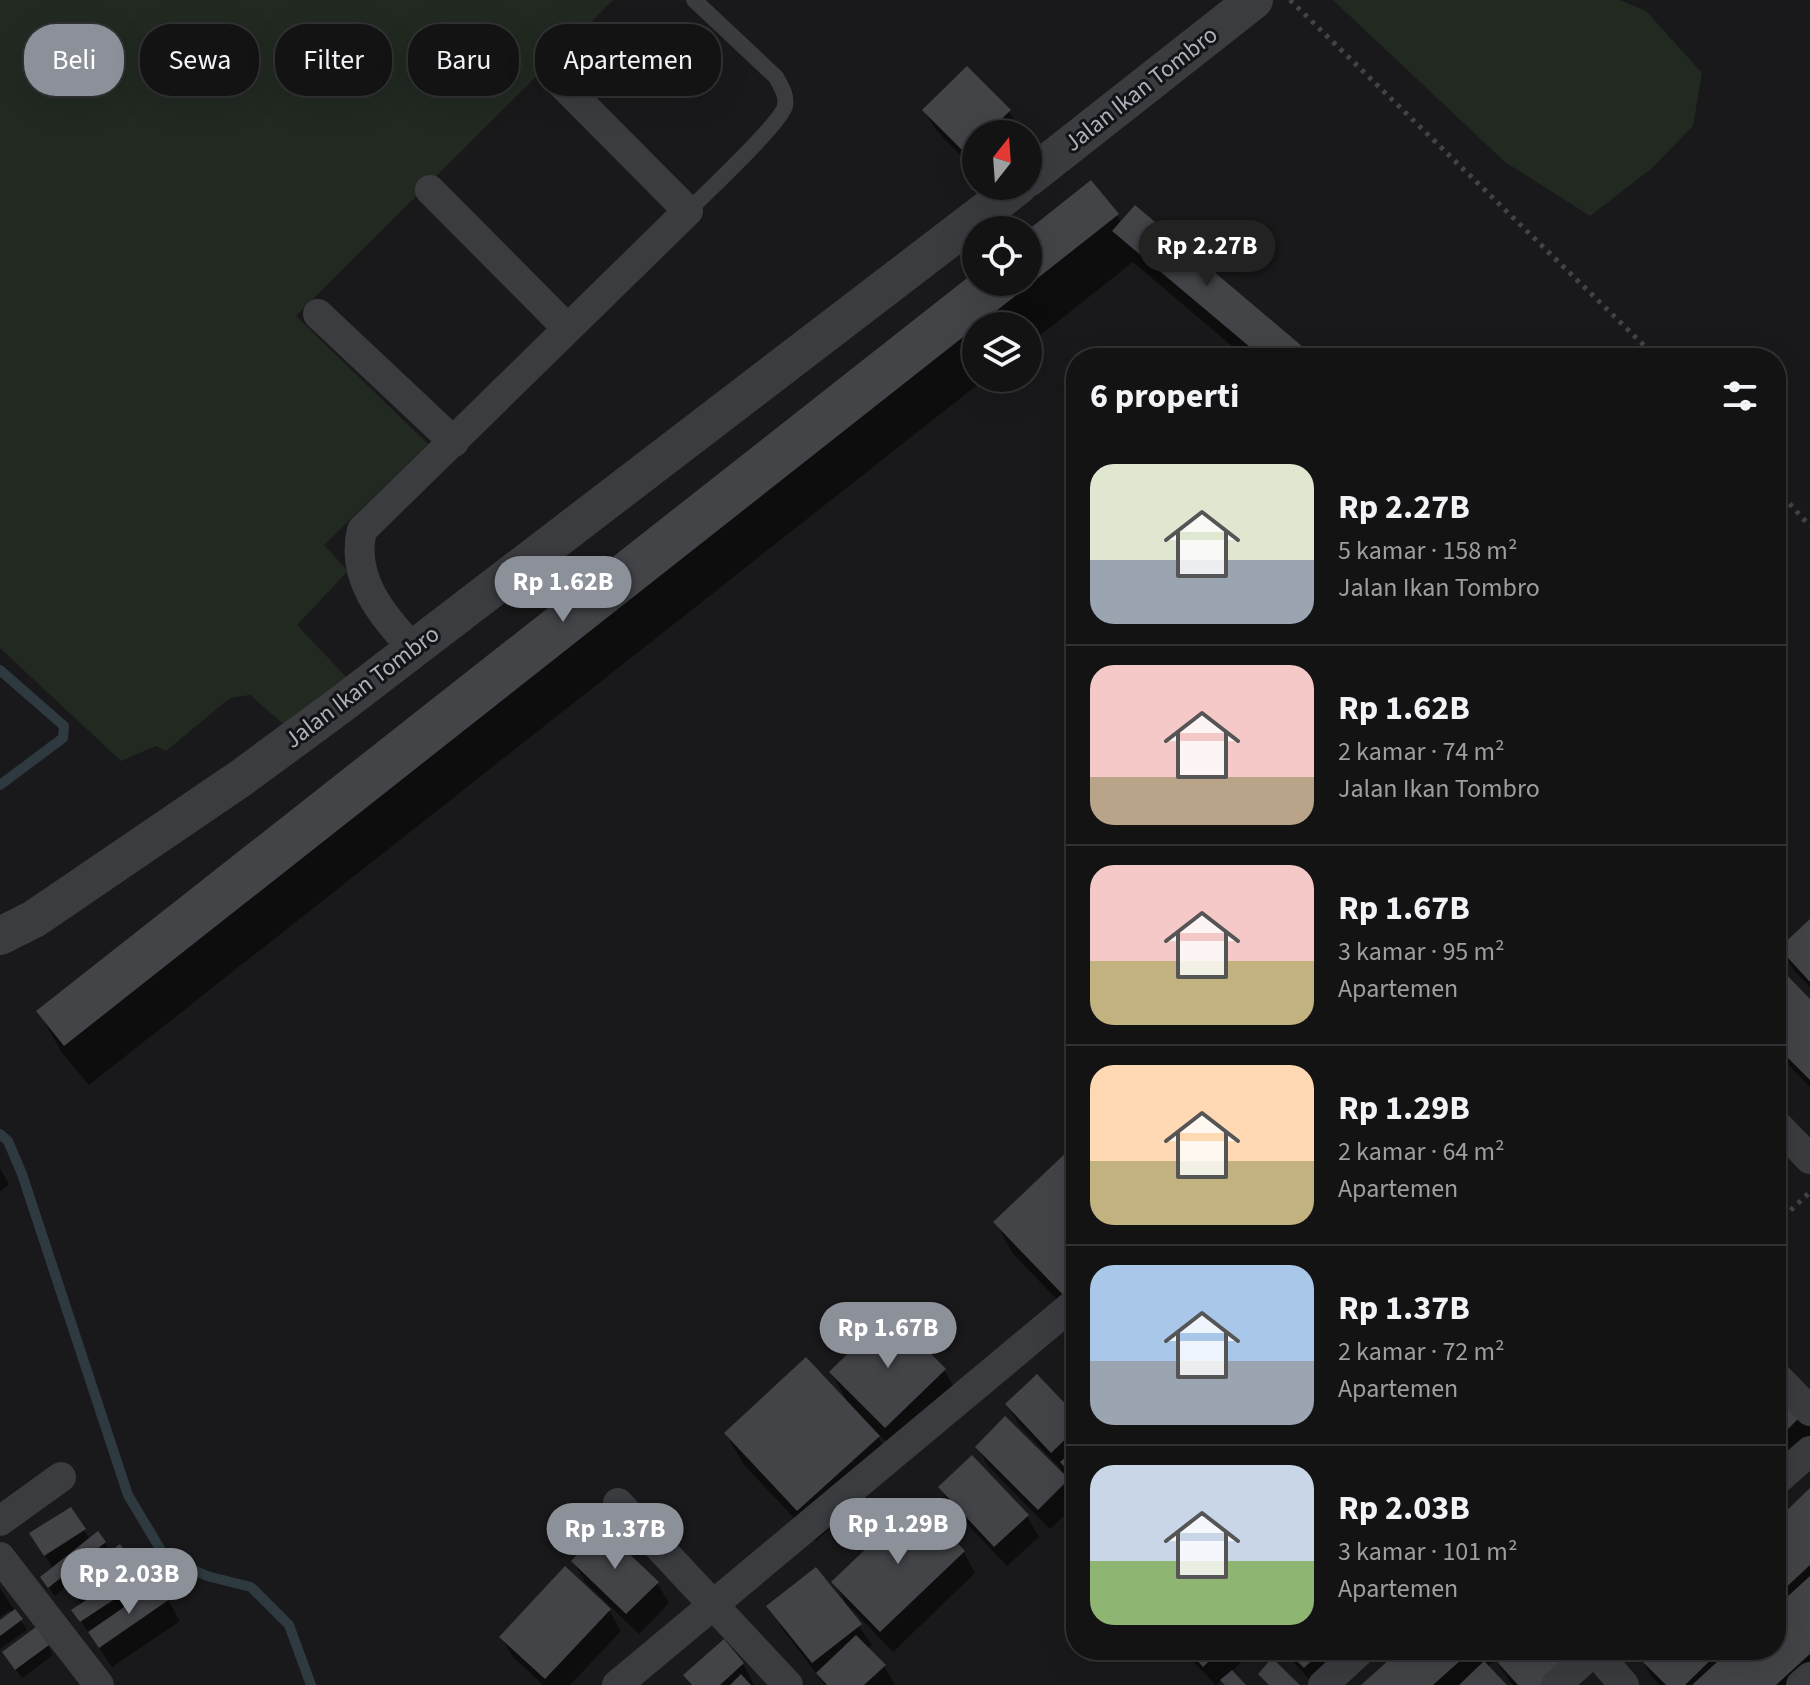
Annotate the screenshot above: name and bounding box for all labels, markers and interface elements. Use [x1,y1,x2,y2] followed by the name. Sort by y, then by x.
[1057,18,1225,160] street label: Jalan Ikan Tombro
[24,24,124,96] chip: Beli
[140,24,259,96] chip: Sewa
[275,24,392,96] chip: Filter
[408,24,519,96] chip: Baru
[535,24,721,96] chip: Apartemen
[962,120,1042,200] north arrow
[962,120,1042,392] map controls
[962,216,1042,296] button: locate
[1124,220,1290,288] pin: Rp 2.27B
[1157,227,1257,264] text: Rp 2.27B
[962,312,1042,392] button: layers
[1090,372,1239,421] text: 6 properti
[1718,374,1762,418] icon: filters
[1338,483,1470,532] text: Rp 2.27B
[1154,496,1250,592] icon: home
[1338,532,1517,569] text: 5 kamar · 158 m²
[480,556,646,624] pin: Rp 1.62B
[513,563,613,600] text: Rp 1.62B
[1338,569,1540,606] text: Jalan Ikan Tombro
[277,617,447,757] street label: Jalan Ikan Tombro
[1338,684,1470,733] text: Rp 1.62B
[1154,697,1250,793] icon: home
[1338,733,1505,770] text: 2 kamar · 74 m²
[1338,770,1540,807] text: Jalan Ikan Tombro
[1338,884,1470,933] text: Rp 1.67B
[1154,897,1250,993] icon: home
[1338,933,1505,970] text: 3 kamar · 95 m²
[1338,970,1458,1007] text: Apartemen
[1338,1084,1470,1133] text: Rp 1.29B
[1154,1097,1250,1193] icon: home
[1338,1133,1505,1170] text: 2 kamar · 64 m²
[1338,1170,1458,1207] text: Apartemen
[1338,1284,1470,1333] text: Rp 1.37B
[1154,1297,1250,1393] icon: home
[805,1302,971,1370] pin: Rp 1.67B
[838,1309,938,1346] text: Rp 1.67B
[1338,1333,1505,1370] text: 2 kamar · 72 m²
[1338,1370,1458,1407] text: Apartemen
[1338,1484,1470,1533] text: Rp 2.03B
[1154,1497,1250,1593] icon: home
[815,1498,981,1566] pin: Rp 1.29B
[532,1503,698,1571] pin: Rp 1.37B
[848,1505,948,1542] text: Rp 1.29B
[565,1510,665,1547] text: Rp 1.37B
[1338,1533,1517,1570] text: 3 kamar · 101 m²
[46,1548,212,1616] pin: Rp 2.03B
[79,1555,179,1592] text: Rp 2.03B
[1338,1570,1458,1607] text: Apartemen

